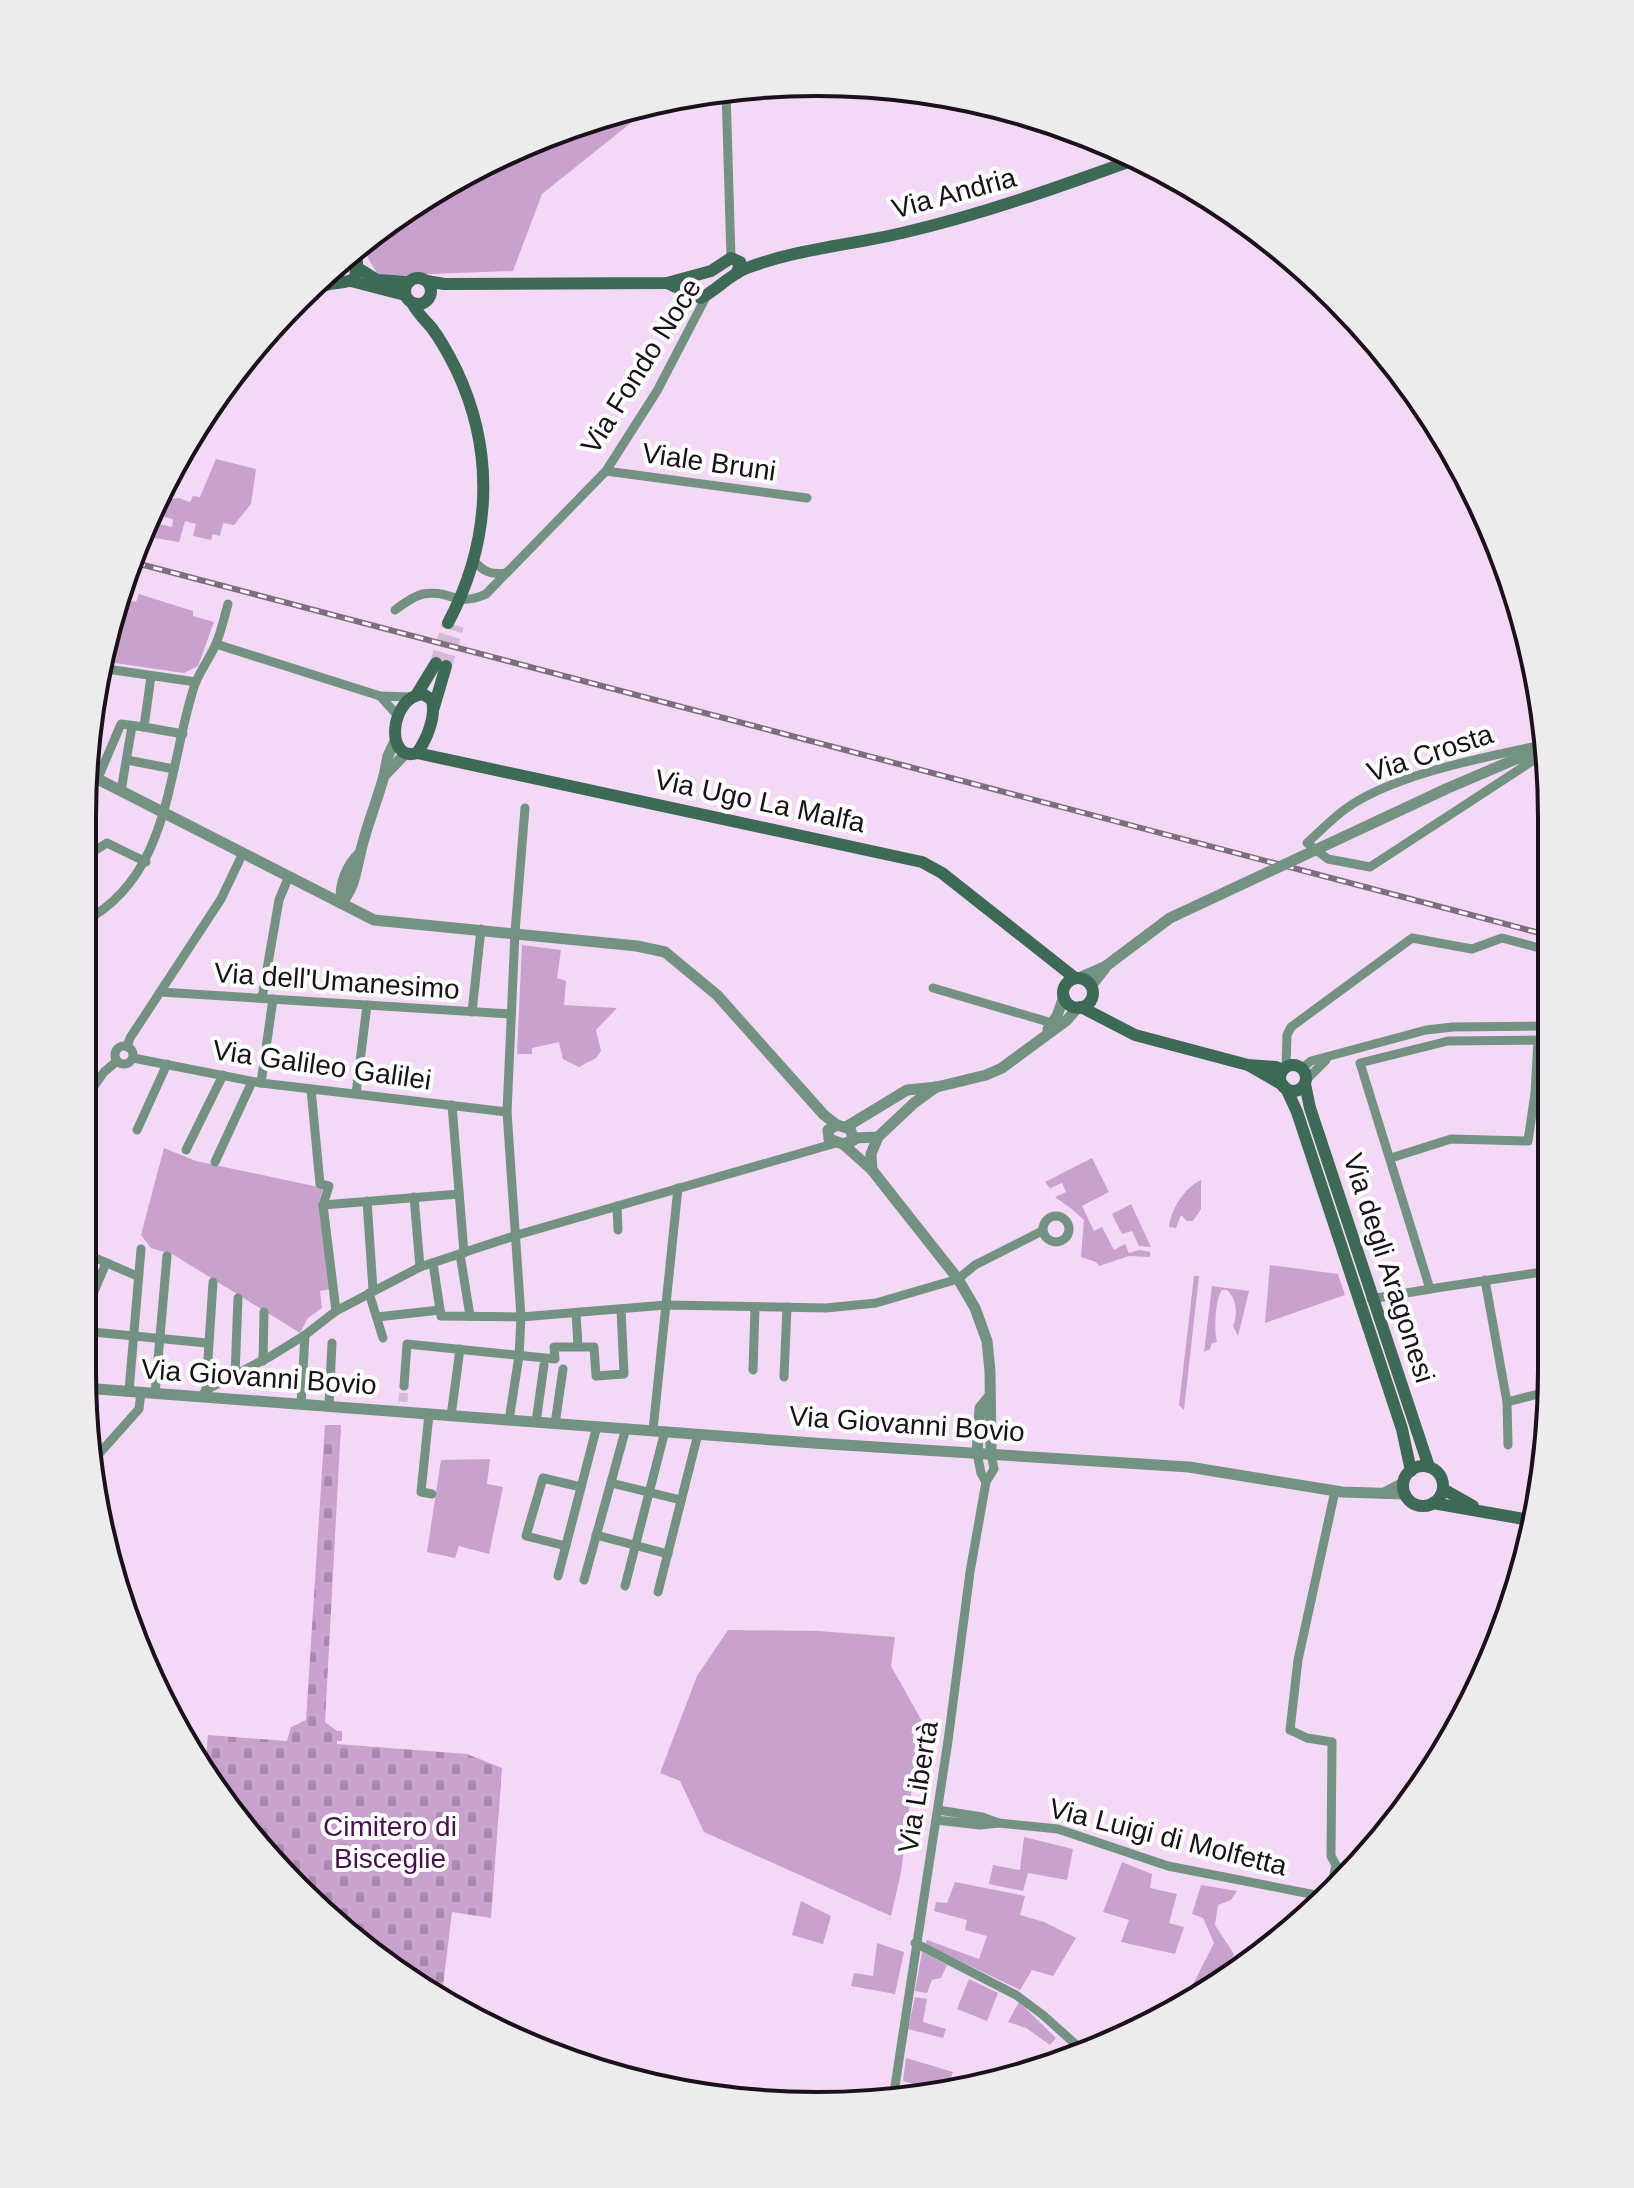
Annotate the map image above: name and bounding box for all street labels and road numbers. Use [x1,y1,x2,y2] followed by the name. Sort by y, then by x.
[889,161,1020,224] street label: Via Andria
[575,273,707,459] street label: Via Fondo Noce
[640,437,778,487] street label: Viale Bruni
[1363,718,1497,788] street label: Via Crosta
[652,764,868,839] street label: Via Ugo La Malfa
[213,957,461,1005] street label: Via dell'Umanesimo
[211,1034,433,1096] street label: Via Galileo Galilei
[1337,1149,1441,1387] street label: Via degli Aragonesi
[140,1353,378,1401] street label: Via Giovanni Bovio
[788,1400,1026,1448] street label: Via Giovanni Bovio
[892,1718,944,1855] street label: Via Libertà
[1046,1792,1290,1882] street label: Via Luigi di Molfetta

